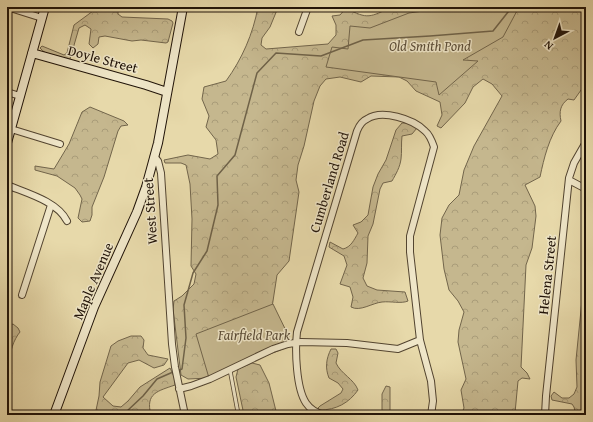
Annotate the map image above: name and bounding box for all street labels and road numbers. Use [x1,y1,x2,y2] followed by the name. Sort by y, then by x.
[66,40,140,78] street label: Doyle Street
[304,129,354,235] street label: Cumberland Road
[138,177,162,245] street label: West Street
[533,234,561,315] street label: Helena Street
[68,239,118,323] street label: Maple Avenue

